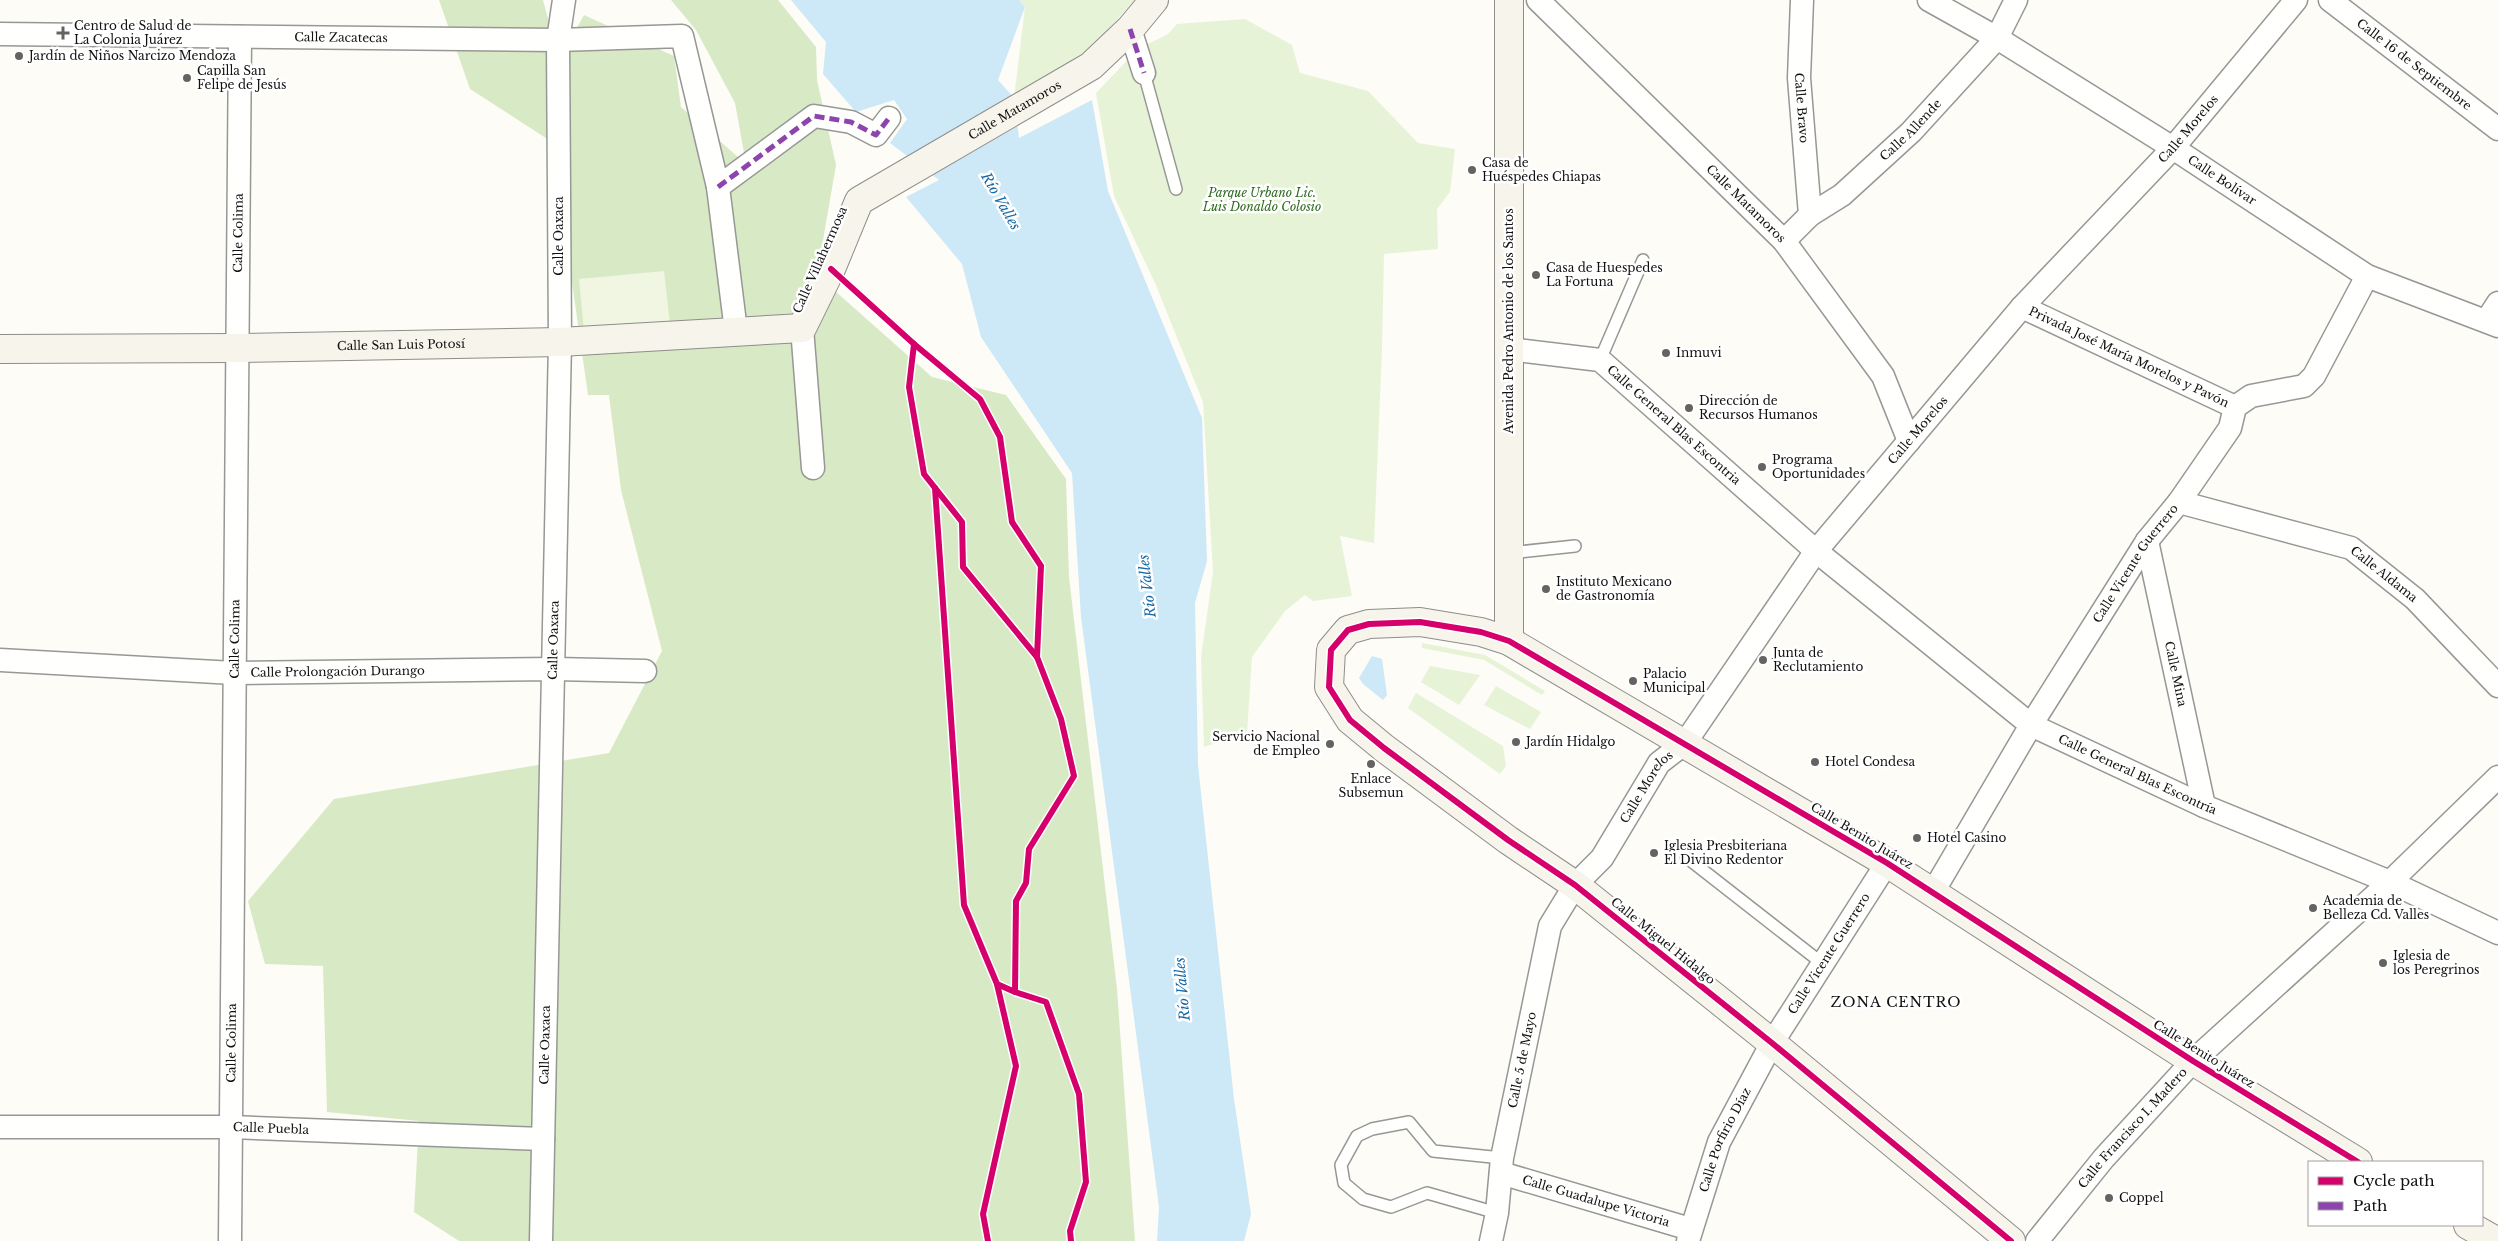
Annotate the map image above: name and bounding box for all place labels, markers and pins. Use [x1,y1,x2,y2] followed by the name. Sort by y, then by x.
[74,18,192,47] place label: Centro de Salud de La Colonia Juárez
[56,26,70,40] marker: Centro de Salud de La Colonia Juárez
[27,48,236,63] place label: Jardín de Niños Narcizo Mendoza
[13,50,25,62] marker: Jardín de Niños Narcizo Mendoza
[197,63,287,92] place label: Capilla San Felipe de Jesús
[181,72,193,84] marker: Capilla San Felipe de Jesús
[1482,155,1601,184] place label: Casa de Huéspedes Chiapas
[1466,164,1478,176] marker: Casa de Huéspedes Chiapas
[1546,260,1663,289] place label: Casa de Huespedes La Fortuna
[1530,269,1542,281] marker: Casa de Huespedes La Fortuna
[1676,345,1722,360] place label: Inmuvi
[1660,347,1672,359] marker: Inmuvi
[1699,393,1818,422] place label: Dirección de Recursos Humanos
[1683,402,1695,414] marker: Dirección de Recursos Humanos
[1772,452,1865,481] place label: Programa Oportunidades
[1756,461,1768,473] marker: Programa Oportunidades
[1556,574,1672,603] place label: Instituto Mexicano de Gastronomía
[1540,583,1552,595] marker: Instituto Mexicano de Gastronomía
[1771,645,1863,674] place label: Junta de Reclutamiento
[1757,654,1769,666] marker: Junta de Reclutamiento
[1643,666,1706,695] place label: Palacio Municipal
[1627,675,1639,687] marker: Palacio Municipal
[1212,729,1320,758] place label: Servicio Nacional de Empleo
[1524,734,1615,749] place label: Jardín Hidalgo
[1510,736,1522,748] marker: Jardín Hidalgo
[1324,738,1336,750] marker: Servicio Nacional de Empleo
[1825,754,1916,769] place label: Hotel Condesa
[1809,756,1821,768] marker: Hotel Condesa
[1365,758,1377,770] marker: Enlace Subsemun
[1338,771,1404,800] place label: Enlace Subsemun
[1927,830,2006,845] place label: Hotel Casino
[1911,832,1923,844] marker: Hotel Casino
[1664,838,1787,867] place label: Iglesia Presbiteriana El Divino Redentor
[1648,847,1660,859] marker: Iglesia Presbiteriana El Divino Redentor
[2322,893,2429,922] place label: Academia de Belleza Cd. Valles
[2307,902,2319,914] marker: Academia de Belleza Cd. Valles
[2393,948,2479,977] place label: Iglesia de los Peregrinos
[2377,957,2389,969] marker: Iglesia de los Peregrinos
[2119,1190,2164,1205] place label: Coppel
[2103,1192,2115,1204] marker: Coppel

